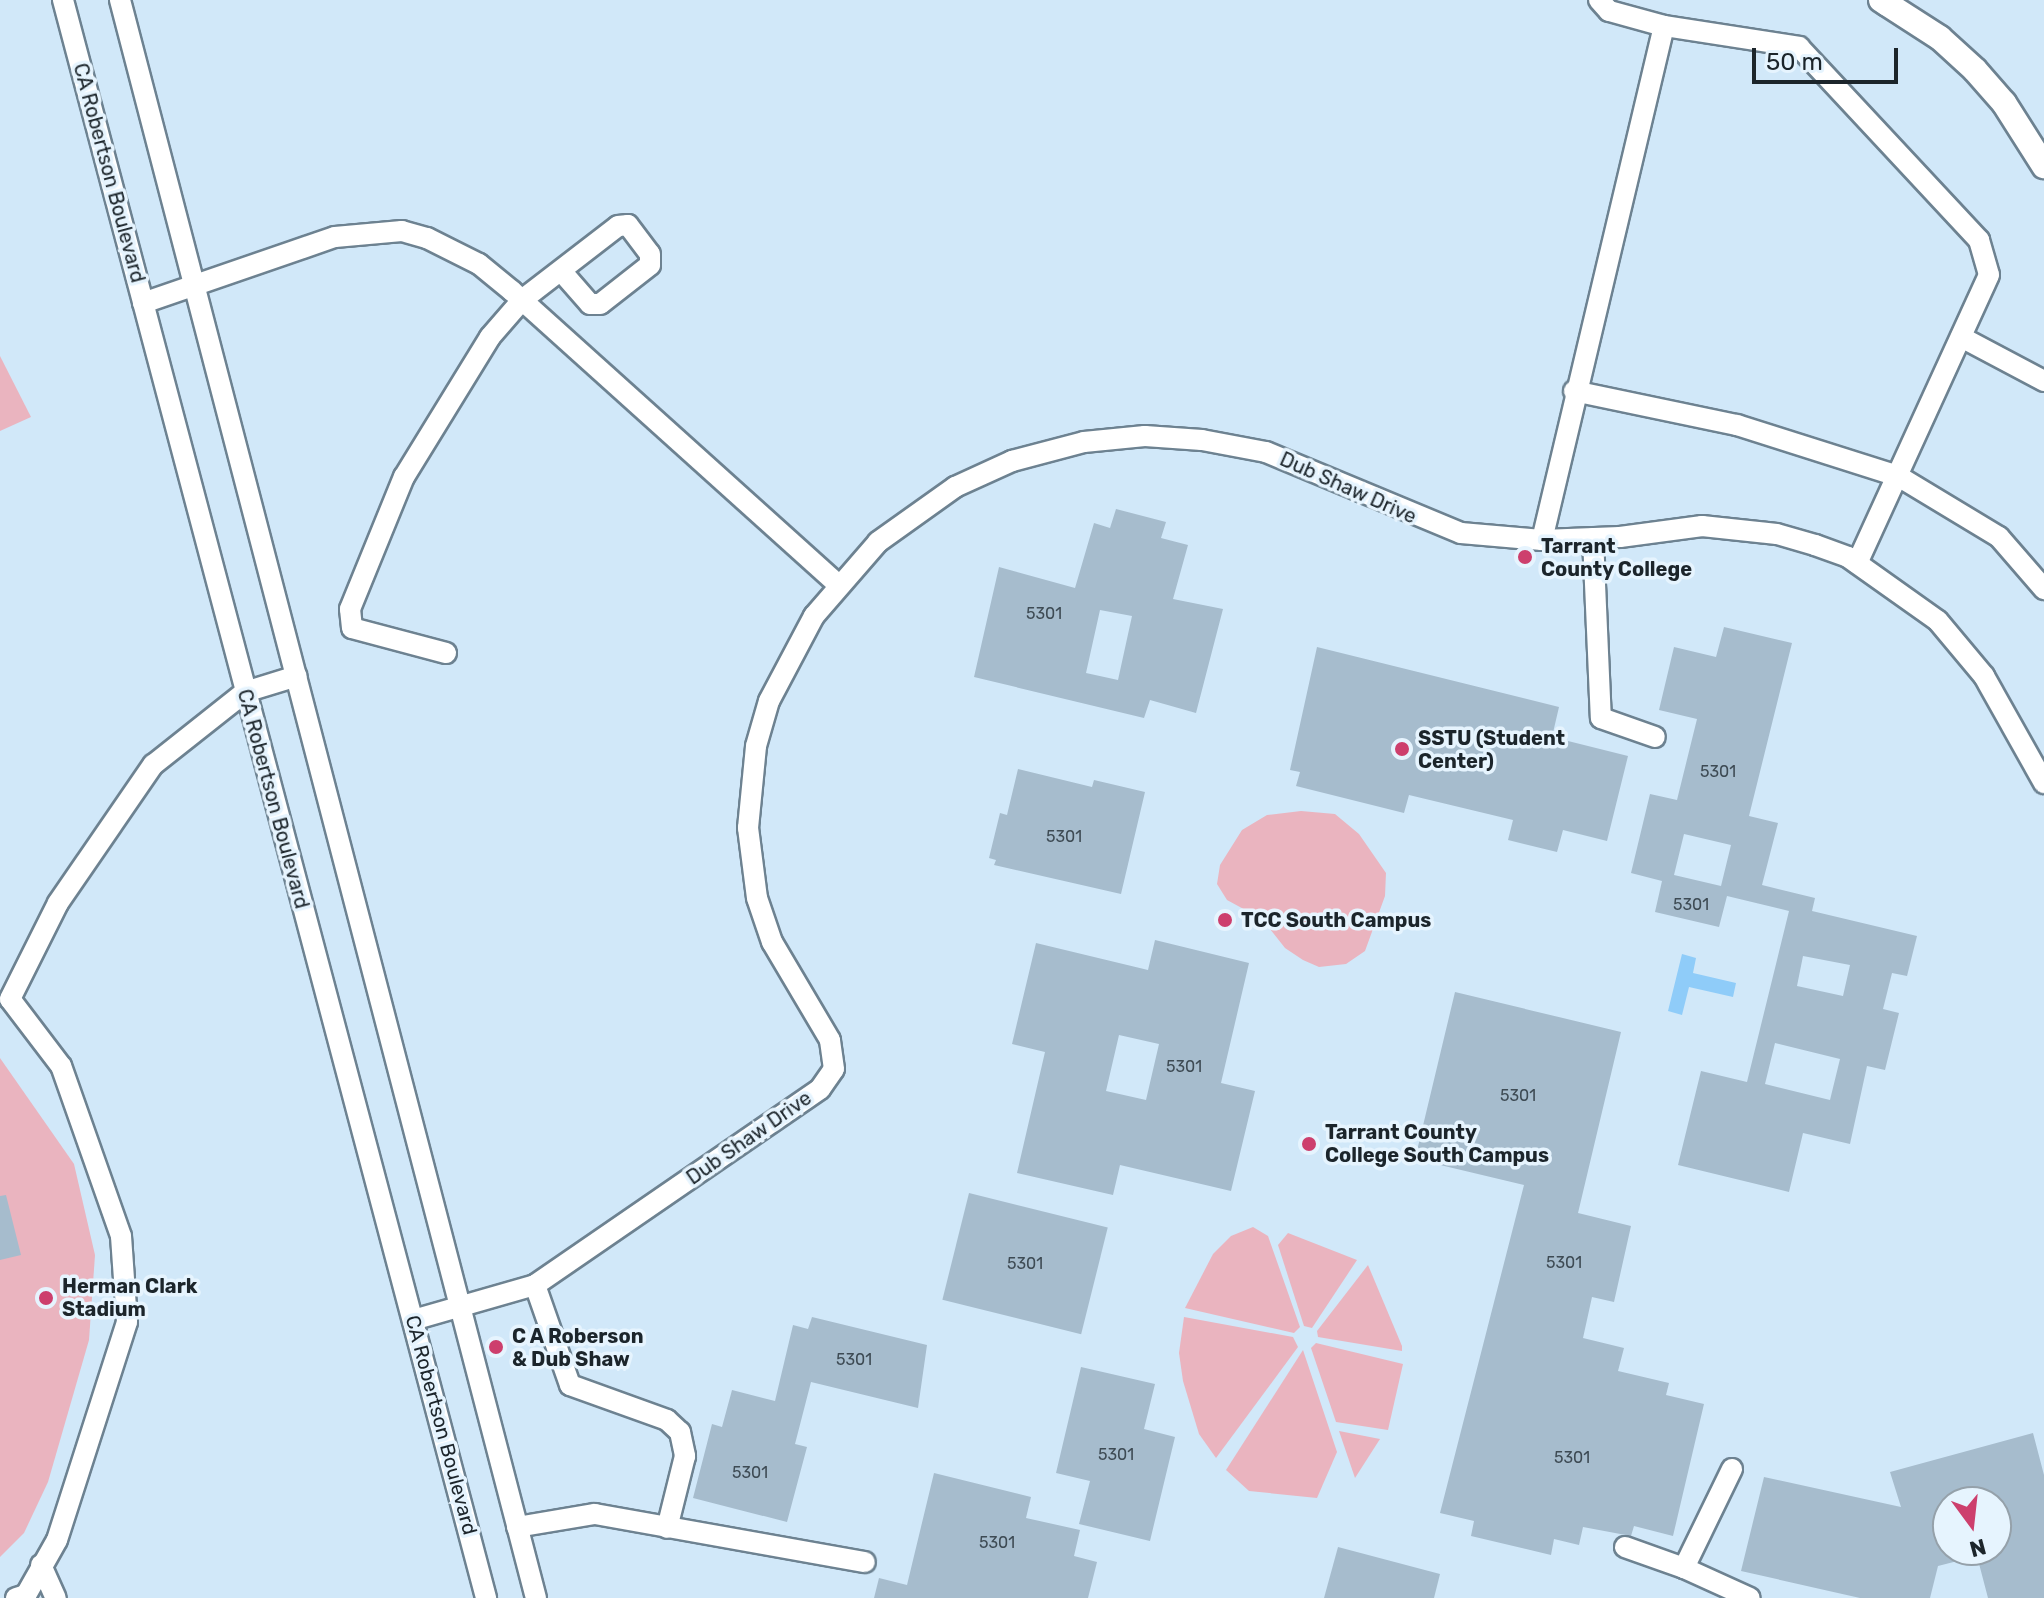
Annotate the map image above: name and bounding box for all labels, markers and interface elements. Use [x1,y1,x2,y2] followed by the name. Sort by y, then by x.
[1756,32,1902,82] scale bar
[1766,48,1823,76] text: 50 m
[68,60,150,286] street label: CA Robertson Boulevard
[1276,447,1420,529] street label: Dub Shaw Drive
[1541,534,1693,581] place label: Tarrant County College
[1516,548,1534,566] marker: Tarrant County College
[1026,604,1062,624] house number: 5301
[232,686,314,912] street label: CA Robertson Boulevard
[1418,726,1565,773] place label: SSTU (Student Center)
[1393,740,1411,758] marker: SSTU (Student Center)
[1700,762,1736,782] house number: 5301
[1046,827,1082,847] house number: 5301
[1673,895,1709,915] house number: 5301
[1241,908,1431,932] place label: TCC South Campus
[1216,911,1234,929] marker: TCC South Campus
[1166,1057,1202,1077] house number: 5301
[682,1086,816,1190] street label: Dub Shaw Drive
[1500,1086,1536,1106] house number: 5301
[1325,1120,1549,1167] place label: Tarrant County College South Campus
[1300,1135,1318,1153] marker: Tarrant County College South Campus
[1546,1253,1582,1273] house number: 5301
[1007,1254,1043,1274] house number: 5301
[62,1274,197,1321] place label: Herman Clark Stadium
[37,1289,55,1307] marker: Herman Clark Stadium
[400,1312,482,1538] street label: CA Robertson Boulevard
[512,1324,645,1371] place label: C A Roberson & Dub Shaw
[487,1338,505,1356] marker: C A Roberson & Dub Shaw
[836,1350,872,1370] house number: 5301
[1098,1445,1134,1465] house number: 5301
[1554,1448,1590,1468] house number: 5301
[732,1463,768,1483] house number: 5301
[1932,1486,2012,1566] north arrow
[979,1533,1015,1553] house number: 5301
[1967,1533,1989,1563] text: N

